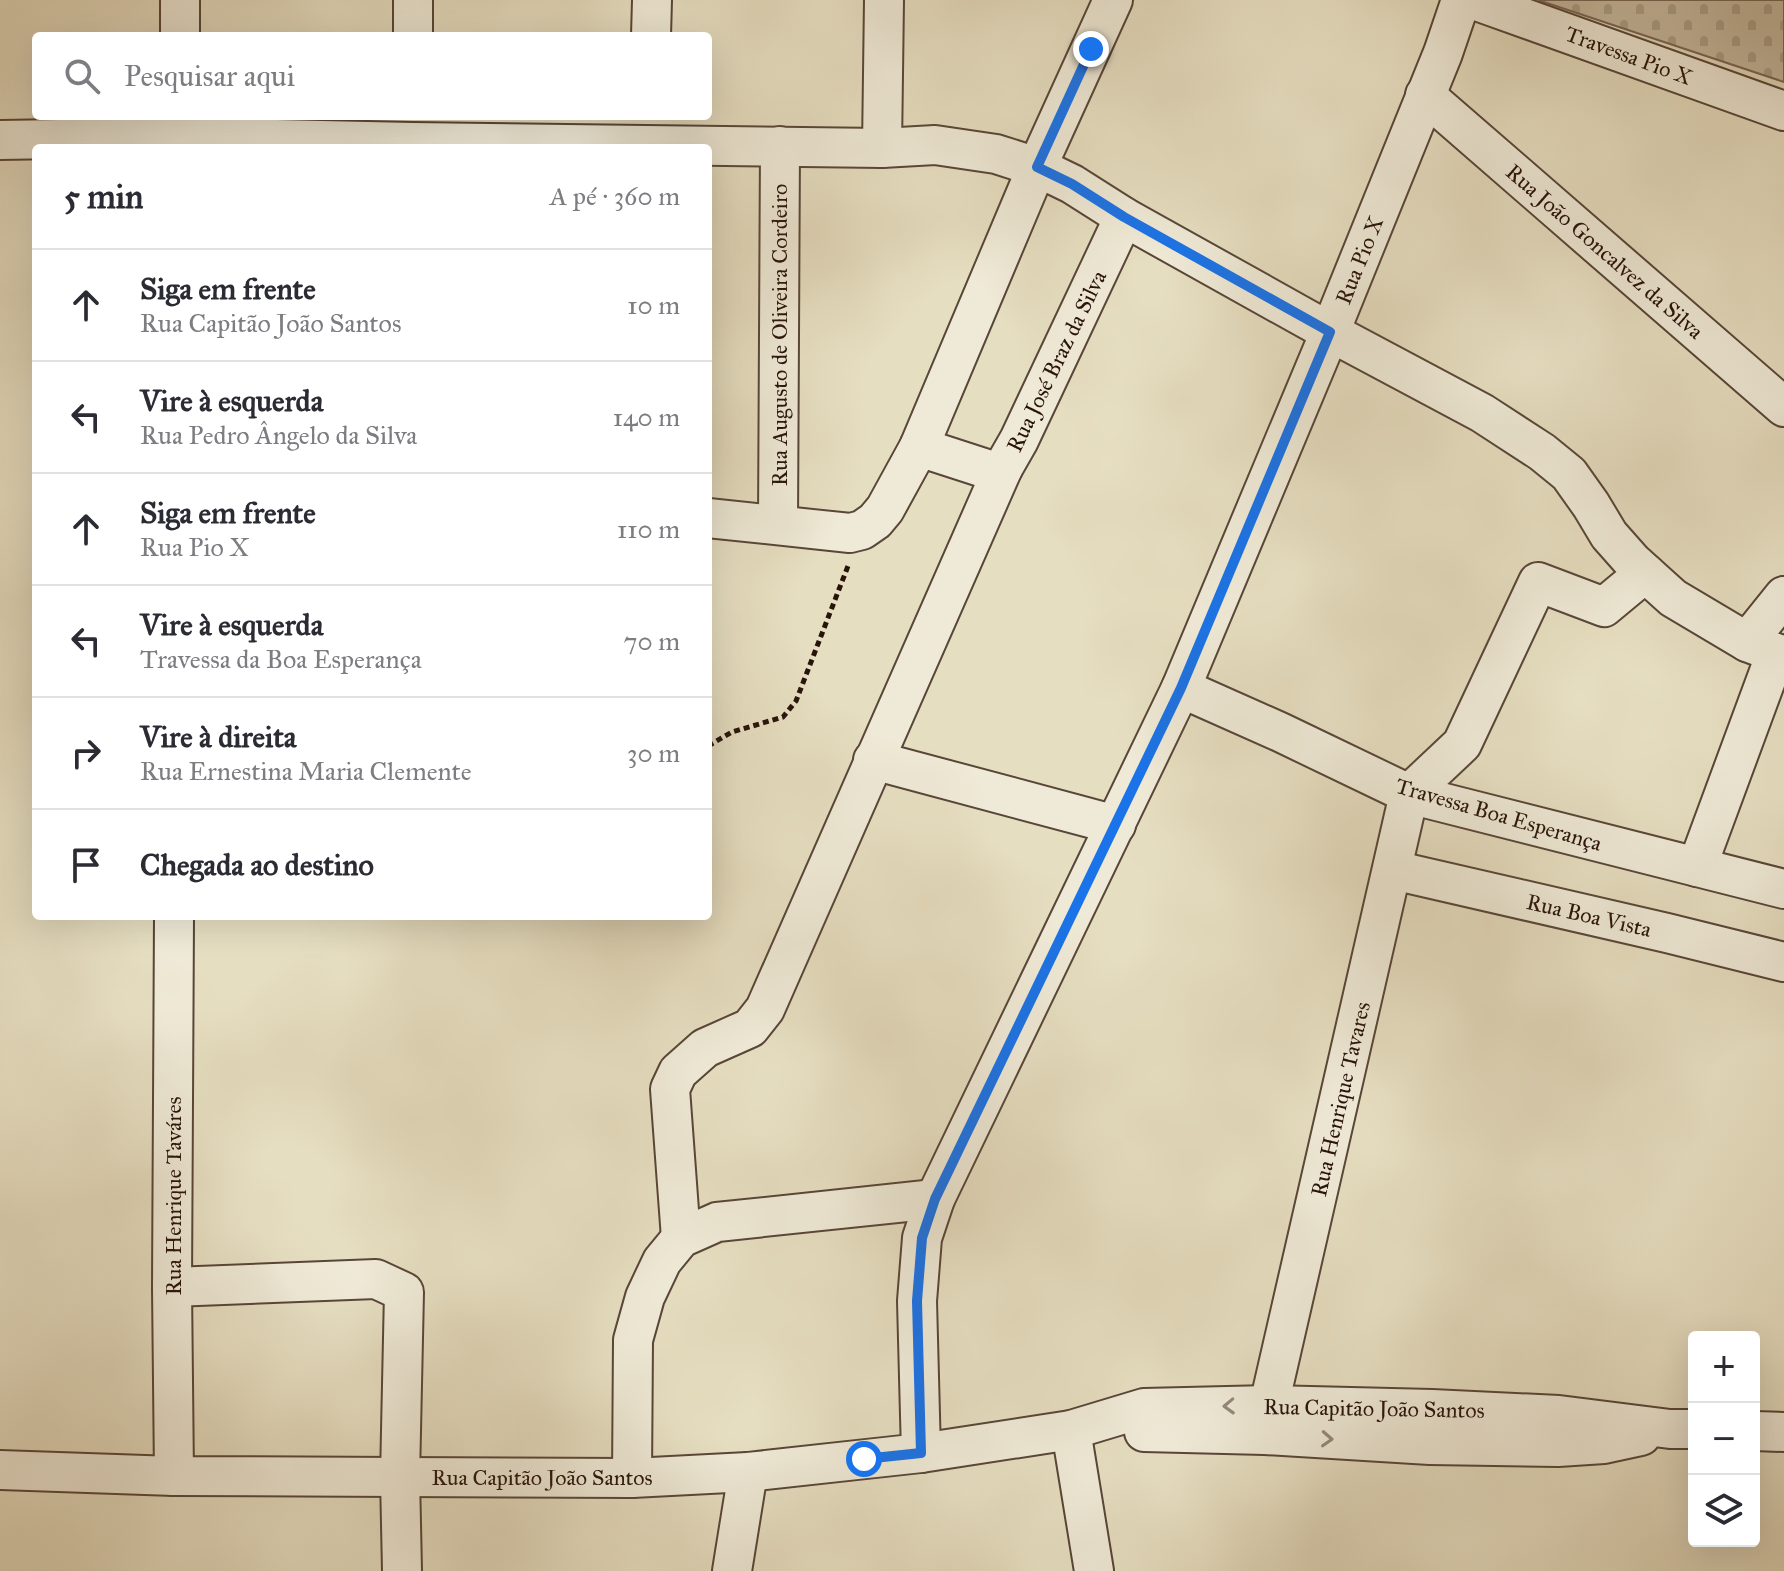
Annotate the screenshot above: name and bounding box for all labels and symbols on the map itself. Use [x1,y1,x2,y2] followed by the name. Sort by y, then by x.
[1562,20,1696,91] street label: Travessa Pio X
[1073,31,1109,67] route end
[1500,158,1710,345] street label: Rua João Goncalvez da Silva
[766,184,793,486] street label: Rua Augusto de Oliveira Cordeiro
[1330,212,1389,308] street label: Rua Pio X
[1001,265,1112,456] street label: Rua José Braz da Silva
[1393,772,1606,857] street label: Travessa Boa Esperança
[1524,888,1655,943] street label: Rua Boa Vista
[1305,999,1376,1199] street label: Rua Henrique Tavares
[160,1096,187,1296] street label: Rua Henrique Taváres
[1263,1393,1485,1424] street label: Rua Capitão João Santos
[1222,1397,1235,1415] one-way arrow
[1321,1430,1334,1447] one-way arrow
[846,1441,882,1477] route start
[431,1464,653,1491] street label: Rua Capitão João Santos

